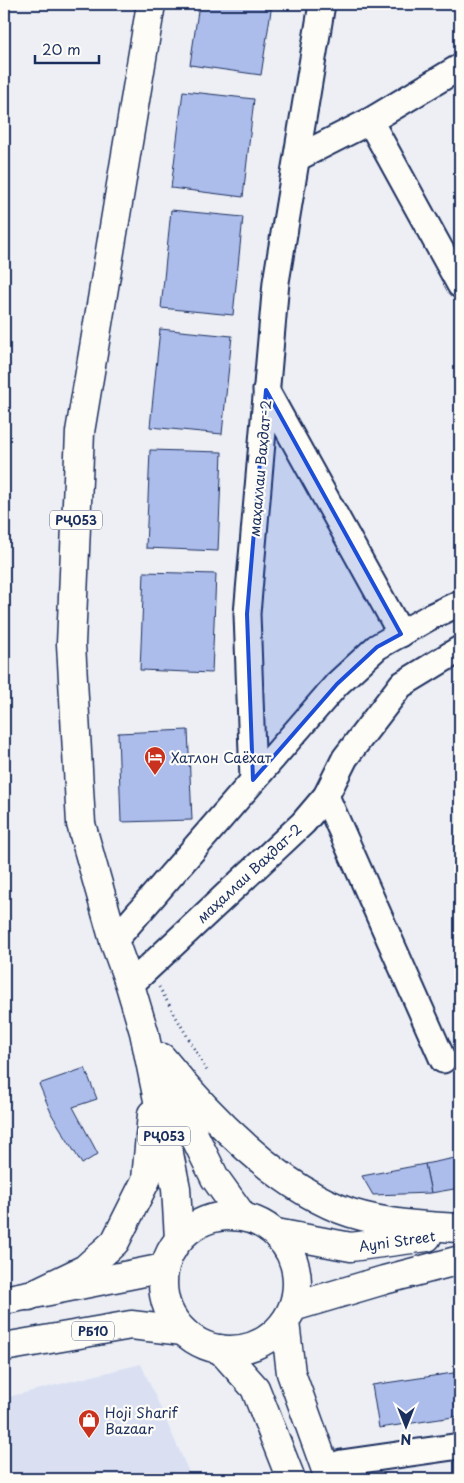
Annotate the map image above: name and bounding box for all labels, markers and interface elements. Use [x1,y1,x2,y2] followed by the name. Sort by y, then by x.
[35,32,99,64] scale bar
[42,37,81,60] text: 20 m
[244,399,276,537] street label: маҳаллаи Ваҳдат-2
[50,510,102,530] road number: РҶ053
[143,745,167,776] hotel icon: Хатлон Саёхат
[171,747,272,768] place label: Хатлон Саёхат
[192,819,306,927] street label: маҳаллаи Ваҳдат-2
[138,1126,190,1146] road number: РҶ053
[357,1225,437,1257] street label: Ayni Street
[72,1322,114,1340] road number: РБ10
[382,1400,432,1450] north arrow
[105,1402,179,1439] place label: Hoji Sharif Bazaar
[77,1408,101,1439] shop icon: Hoji Sharif Bazaar
[400,1429,412,1450] text: N

